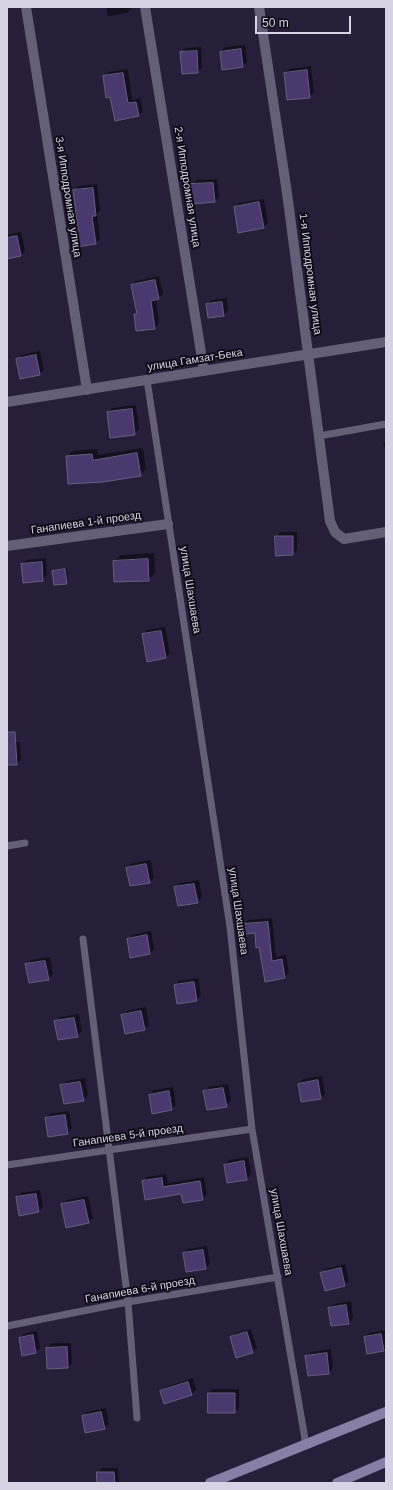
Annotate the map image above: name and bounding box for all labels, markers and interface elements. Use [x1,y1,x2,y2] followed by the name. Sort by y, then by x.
[257,8,353,34] scale bar
[262,16,289,30] text: 50 m
[171,126,203,248] street label: 2-я Ипподромная улица
[52,136,84,258] street label: 3-я Ипподромная улица
[296,213,324,335] street label: 1-я Ипподромная улица
[146,346,244,374] street label: улица Гамзат-Бека
[30,509,142,537] street label: Ганапиева 1-й проезд
[177,546,203,634] street label: улица Шахшаева
[225,867,251,955] street label: улица Шахшаева
[72,1122,184,1150] street label: Ганапиева 5-й проезд
[267,1188,295,1276] street label: улица Шахшаева
[84,1274,196,1306] street label: Ганапиева 6-й проезд

